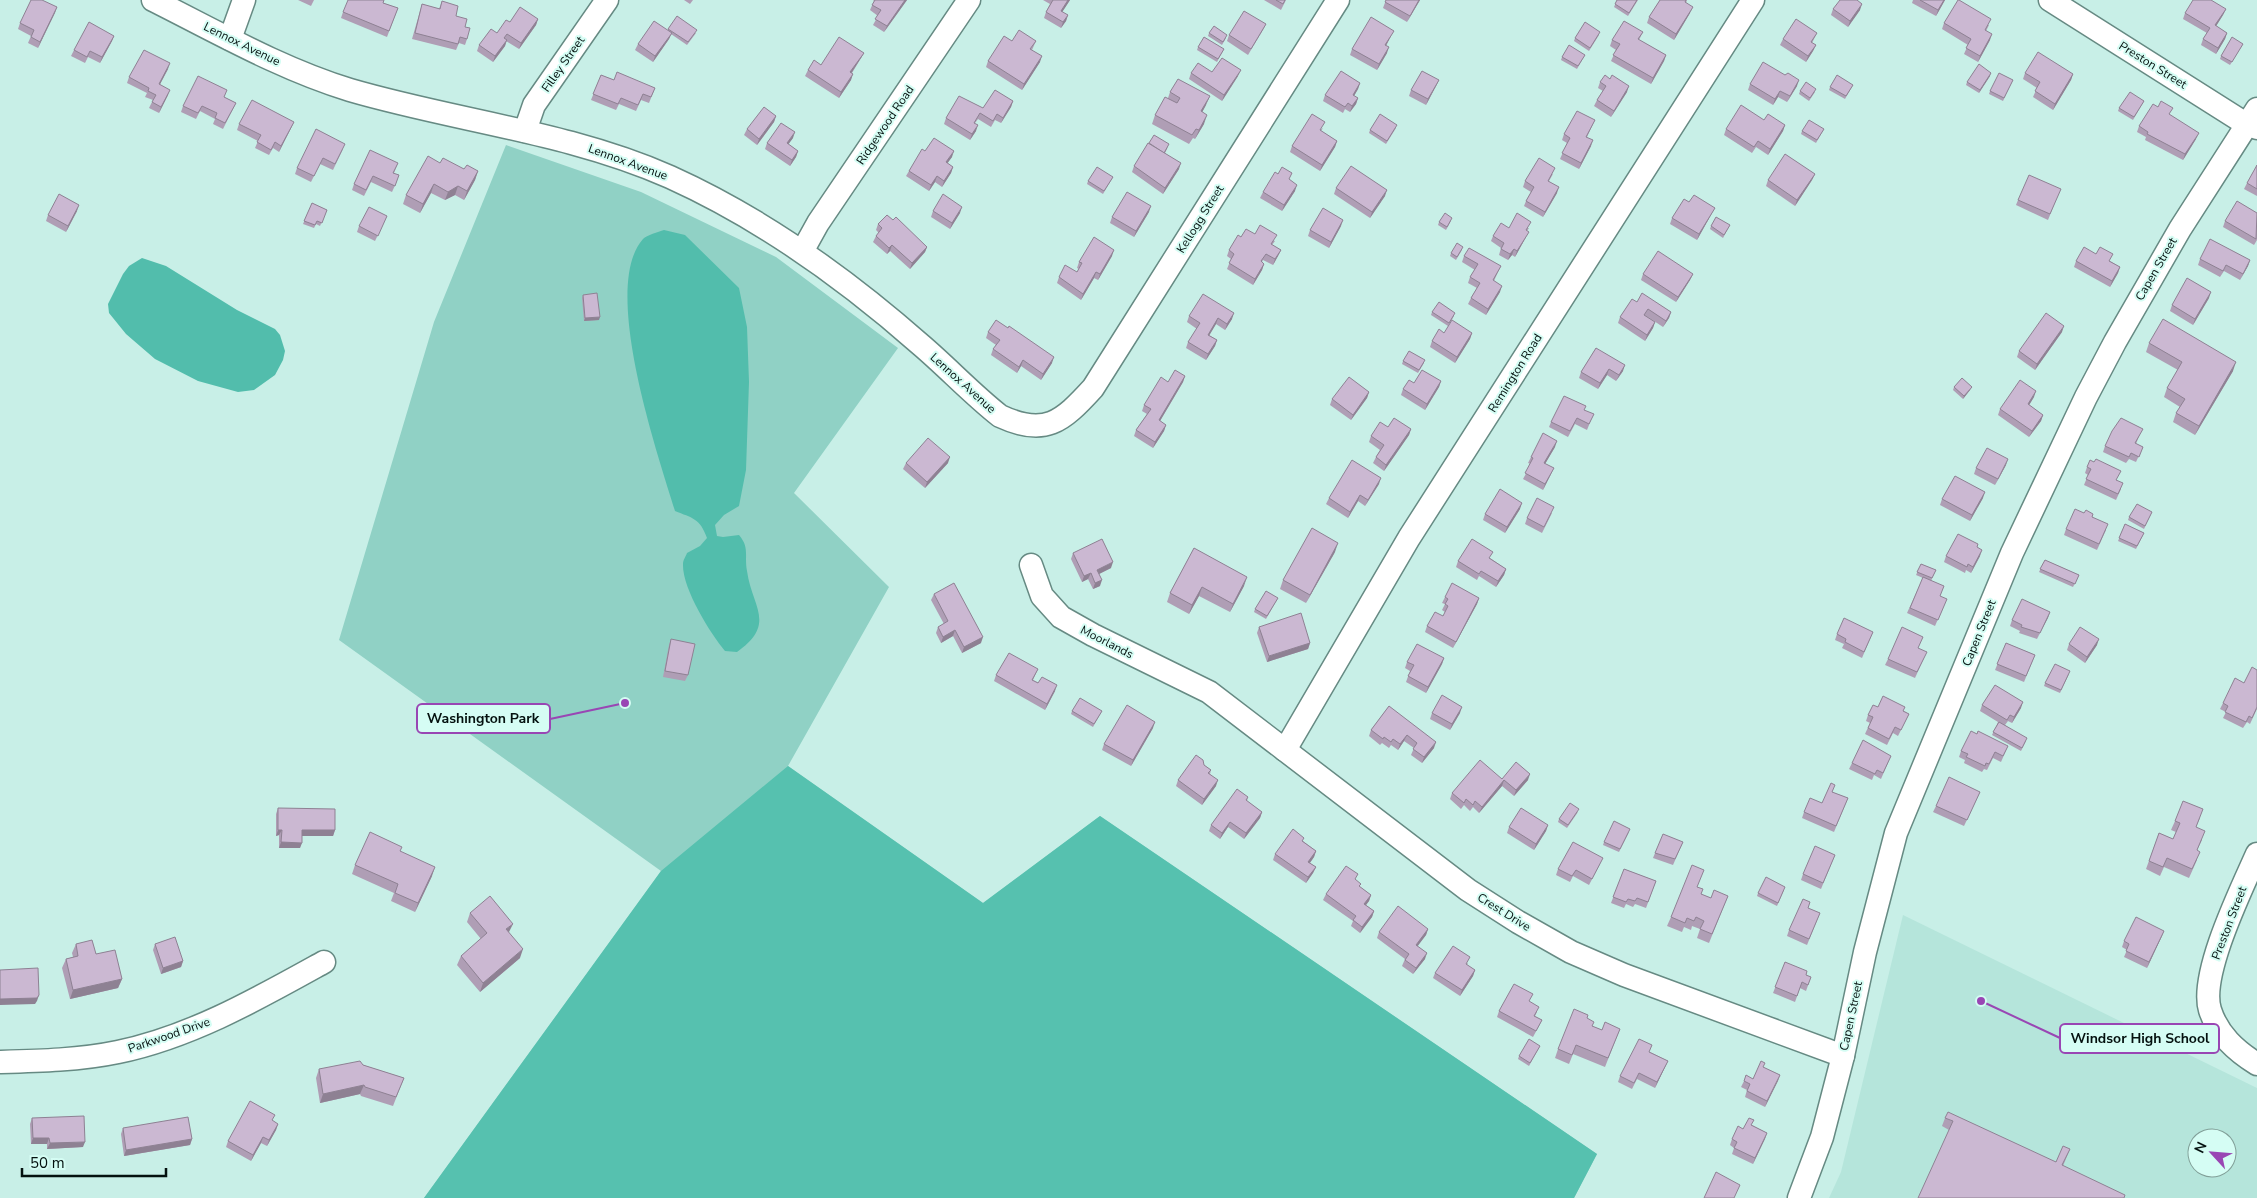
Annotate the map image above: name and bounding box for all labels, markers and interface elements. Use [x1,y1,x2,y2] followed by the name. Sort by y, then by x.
[201,19,283,69] street label: Lennox Avenue
[538,32,589,95] street label: Filley Street
[2116,38,2191,93] street label: Preston Street
[853,82,917,168] street label: Ridgewood Road
[586,140,670,184] street label: Lennox Avenue
[1173,181,1228,256] street label: Kellogg Street
[2132,234,2181,303] street label: Capen Street
[1484,331,1546,415] street label: Remington Road
[927,349,999,417] street label: Lennox Avenue
[1958,597,2000,669] street label: Capen Street
[1078,622,1136,662] street label: Moorlands
[417,704,550,733] callout: Washington Park
[427,709,540,728] text: Washington Park
[2208,883,2251,962] street label: Preston Street
[1474,889,1534,935] street label: Crest Drive
[1836,979,1866,1052] street label: Capen Street
[126,1013,212,1057] street label: Parkwood Drive
[2060,1024,2219,1053] callout: Windsor High School
[2071,1029,2210,1048] text: Windsor High School
[2187,1128,2237,1178] north arrow
[2190,1139,2212,1156] text: N
[22,1146,166,1178] scale bar
[30,1153,65,1173] text: 50 m

